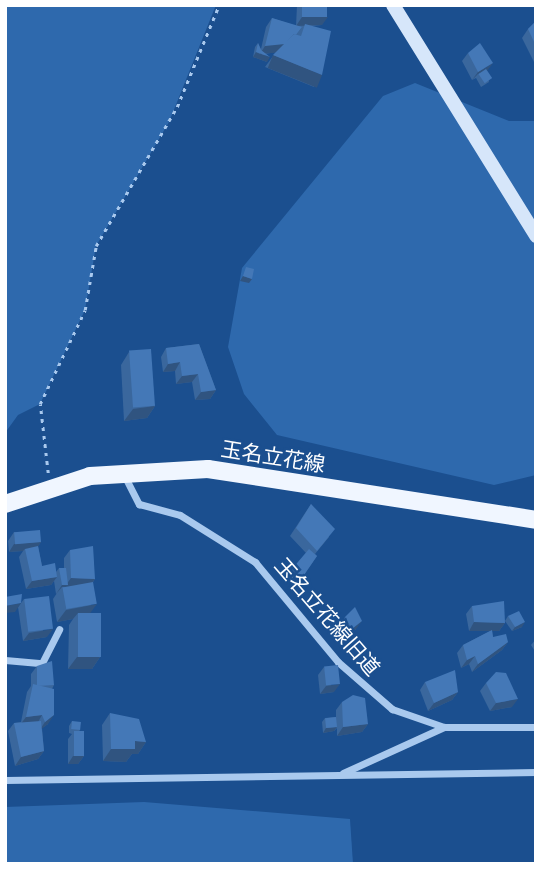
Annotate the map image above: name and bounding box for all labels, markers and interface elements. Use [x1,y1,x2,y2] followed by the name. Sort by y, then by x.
[219,436,327,478] street label: 玉名立花線
[269,553,385,681] street label: 玉名立花線旧道

